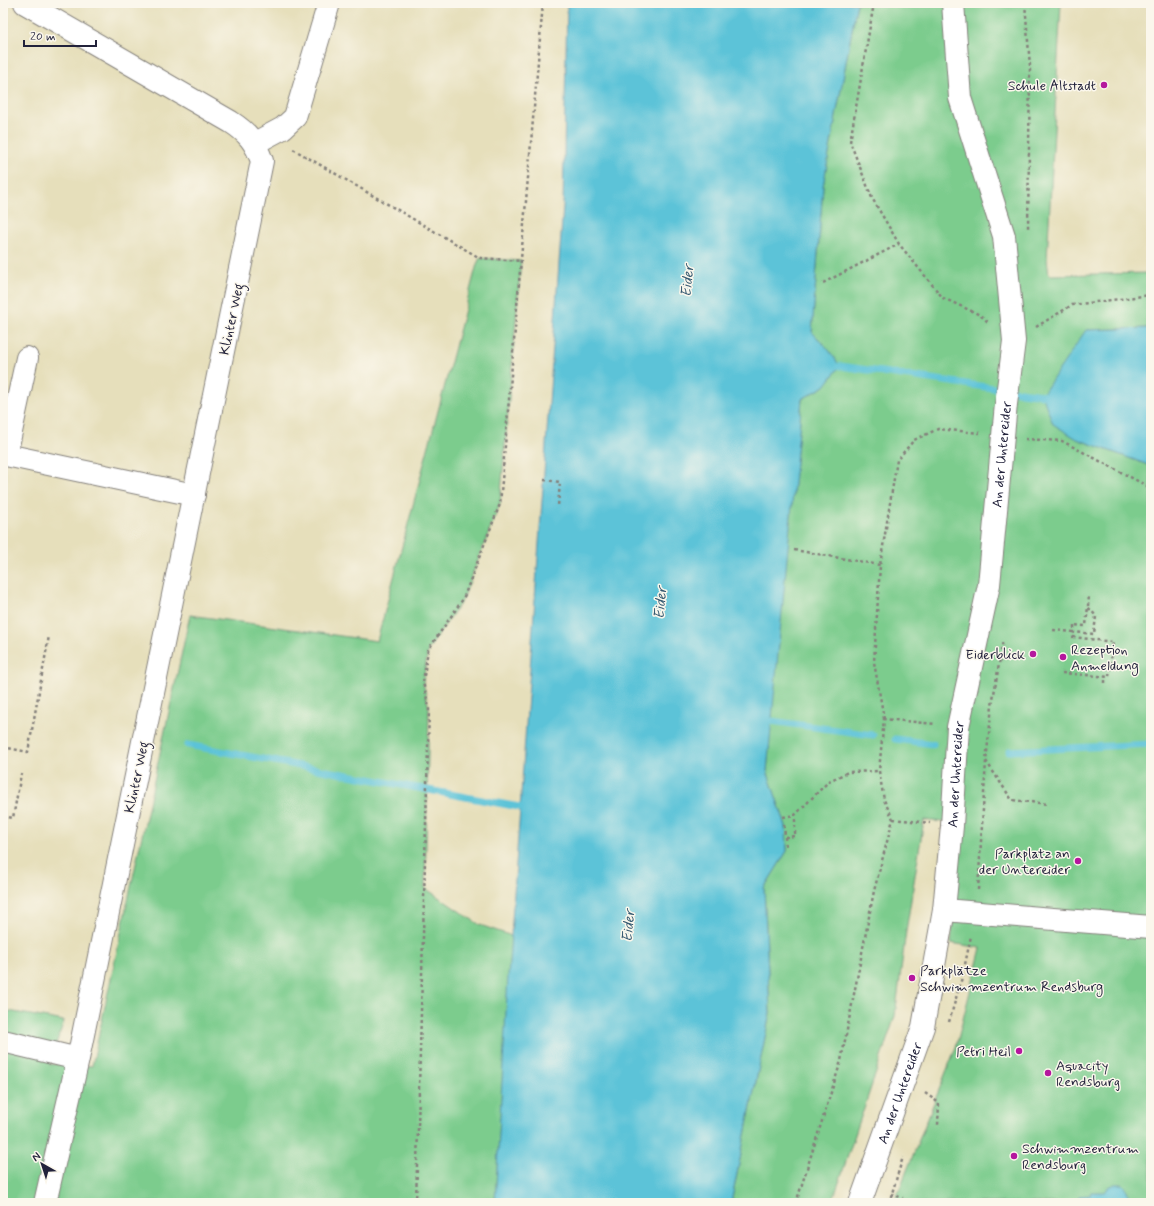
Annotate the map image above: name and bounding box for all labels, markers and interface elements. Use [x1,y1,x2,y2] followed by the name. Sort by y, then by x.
[24,22,96,48] scale bar
[30,29,56,45] text: 20 m
[1008,77,1096,95] place label: Schule Altstadt
[1099,80,1109,90] marker: Schule Altstadt
[677,262,700,298] water label: Eider
[216,282,250,357] street label: Klinter Weg
[988,400,1016,508] street label: An der Untereider
[650,584,673,620] water label: Eider
[1071,641,1139,676] place label: Rezeption Anmeldung
[965,646,1025,664] place label: Eiderblick
[1028,649,1038,659] marker: Eiderblick
[1058,652,1068,662] marker: Rezeption Anmeldung
[944,719,969,828] street label: An der Untereider
[121,740,155,815] street label: Klinter Weg
[979,845,1070,879] place label: Parkplatz an der Untereider
[1073,856,1083,866] marker: Parkplatz an der Untereider
[618,907,641,943] water label: Eider
[920,962,1103,997] place label: Parkplätze Schwimmzentrum Rendsburg
[907,973,917,983] marker: Parkplätze Schwimmzentrum Rendsburg
[874,1040,927,1146] street label: An der Untereider
[956,1043,1011,1061] place label: Petri Heil
[1014,1046,1024,1056] marker: Petri Heil
[1056,1057,1120,1091] place label: Aquacity Rendsburg
[1043,1068,1053,1078] marker: Aquacity Rendsburg
[1022,1140,1139,1174] place label: Schwimmzentrum Rendsburg
[22,1144,62,1184] north arrow
[29,1149,44,1165] text: N
[1009,1151,1019,1161] marker: Schwimmzentrum Rendsburg

